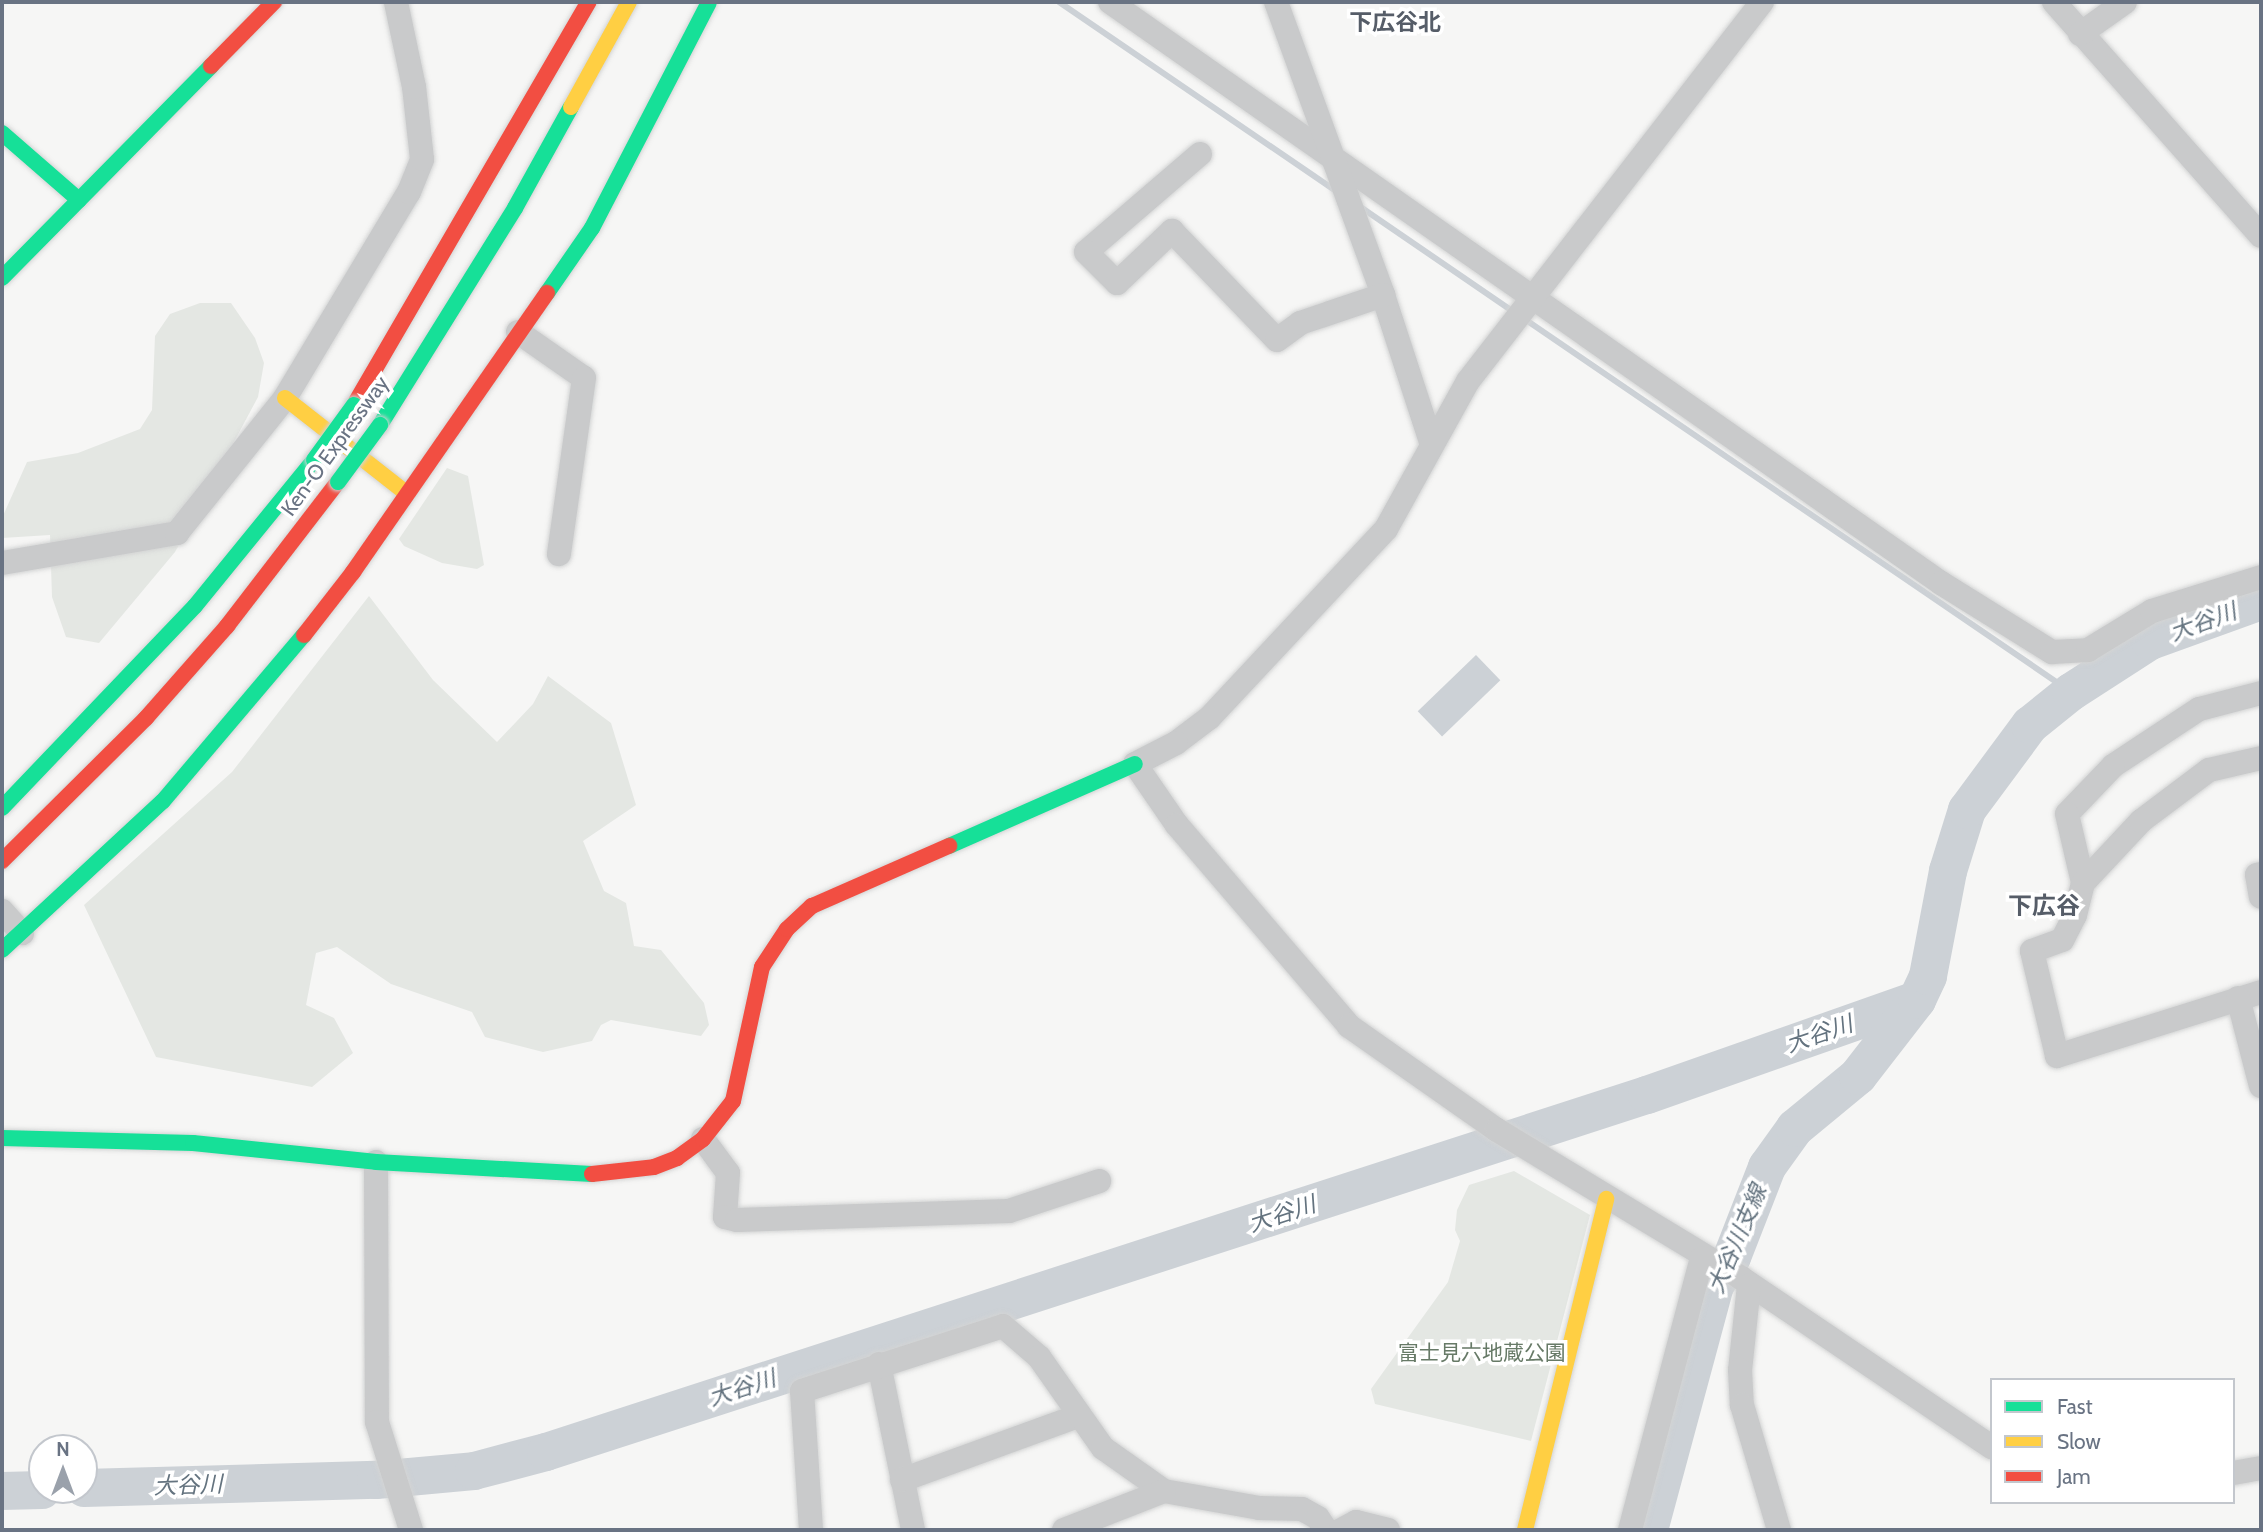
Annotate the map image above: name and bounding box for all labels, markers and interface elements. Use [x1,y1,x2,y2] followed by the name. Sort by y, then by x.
[1349,8,1441,36] district label: 下広谷北
[276,371,394,521] street label: Ken-O Expressway
[2166,597,2240,647] water label: 大谷川
[2008,892,2080,920] district label: 下広谷
[1782,1010,1856,1058] water label: 大谷川
[1702,1181,1772,1297] water label: 大谷川支線
[1245,1190,1319,1238] water label: 大谷川
[1398,1340,1566,1366] park label: 富士見六地蔵公園
[705,1364,779,1412] water label: 大谷川
[1990,1378,2235,1504] legend
[2057,1394,2093,1419] text: Fast
[2057,1429,2101,1454] text: Slow
[28,1434,98,1504] north arrow
[56,1438,70,1461] text: N
[2057,1464,2091,1489] text: Jam
[153,1470,223,1500] water label: 大谷川

